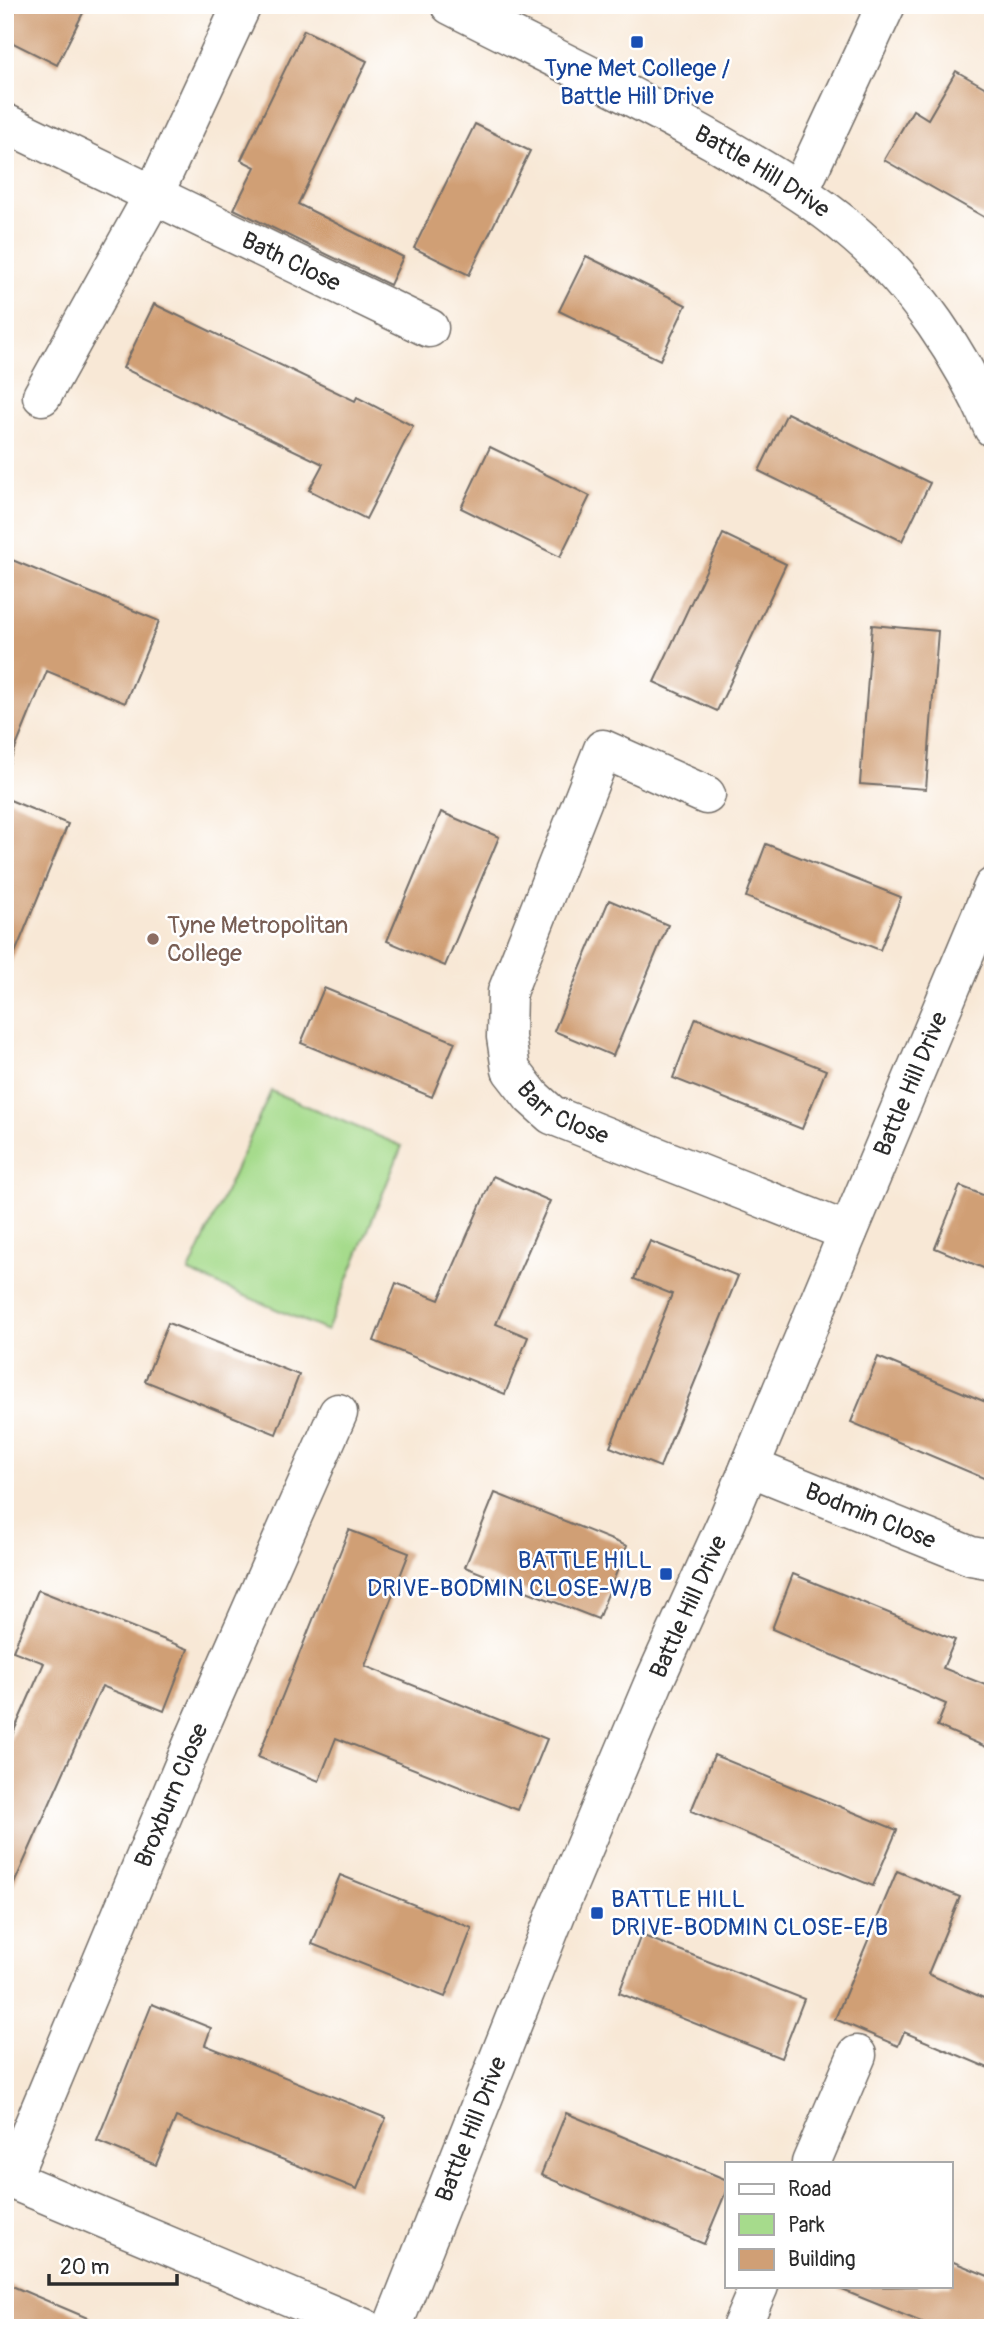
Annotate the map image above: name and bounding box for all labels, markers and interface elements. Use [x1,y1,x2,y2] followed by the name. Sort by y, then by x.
[629,34,645,50] marker: Tyne Met College / Battle Hill Drive
[544,54,730,111] place label: Tyne Met College / Battle Hill Drive
[690,119,836,224] street label: Battle Hill Drive
[237,225,346,298] street label: Bath Close
[167,911,348,968] place label: Tyne Metropolitan College
[145,931,161,947] marker: Tyne Metropolitan College
[867,1007,954,1160] street label: Battle Hill Drive
[511,1075,613,1151] street label: Barr Close
[801,1476,940,1555] street label: Bodmin Close
[643,1530,733,1682] street label: Battle Hill Drive
[367,1546,652,1603] place label: BATTLE HILL DRIVE-BODMIN CLOSE-W/B
[658,1566,674,1582] marker: BATTLE HILL DRIVE-BODMIN CLOSE-W/B
[128,1718,214,1872] street label: Broxburn Close
[611,1885,888,1942] place label: BATTLE HILL DRIVE-BODMIN CLOSE-E/B
[589,1905,605,1921] marker: BATTLE HILL DRIVE-BODMIN CLOSE-E/B
[429,2052,513,2206] street label: Battle Hill Drive
[725,2162,953,2288] legend
[788,2176,832,2203] text: Road
[788,2212,825,2239] text: Park
[49,2242,177,2286] scale bar
[788,2246,855,2273] text: Building
[60,2254,109,2281] text: 20 m

